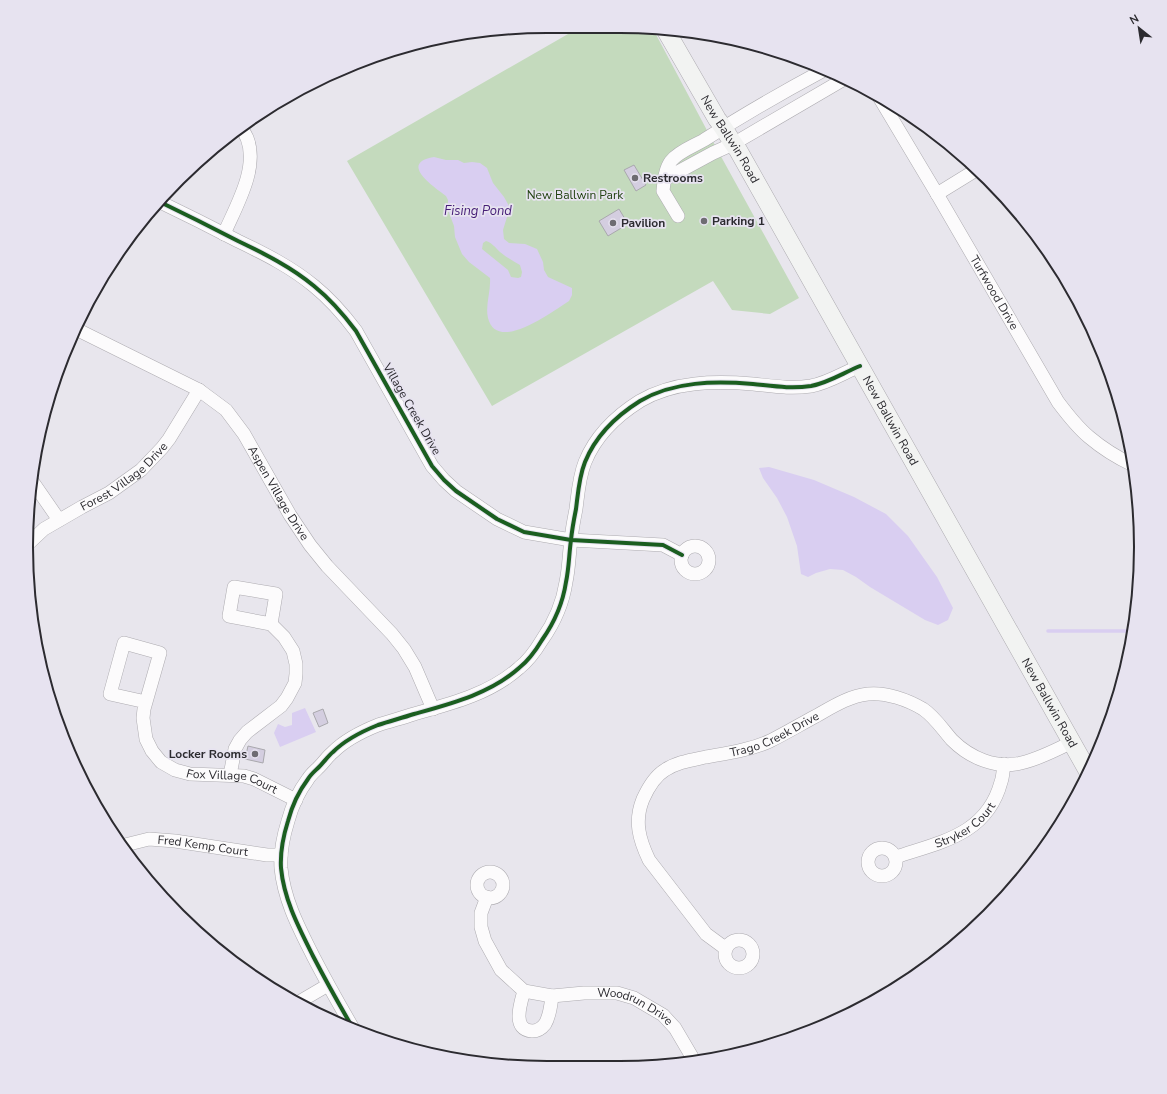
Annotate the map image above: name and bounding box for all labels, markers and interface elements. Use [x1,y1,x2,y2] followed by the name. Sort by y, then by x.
[1119,8,1159,48] north arrow
[1127,11,1142,28] text: N
[697,92,763,186] street label: New Ballwin Road
[643,170,703,186] place label: Restrooms
[630,173,640,183] marker: Restrooms
[527,187,624,203] park label: New Ballwin Park
[444,202,512,220] water label: Fising Pond
[712,213,765,229] place label: Parking 1
[621,215,665,231] place label: Pavilion
[699,216,709,226] marker: Parking 1
[608,218,618,228] marker: Pavilion
[966,252,1022,333] street label: Turfwood Drive
[379,359,445,458] street label: Village Creek Drive
[859,373,922,468] street label: New Ballwin Road
[77,439,171,515] street label: Forest Village Drive
[244,443,313,543] street label: Aspen Village Drive
[1018,655,1081,751] street label: New Ballwin Road
[728,708,822,761] street label: Trago Creek Drive
[169,746,247,762] place label: Locker Rooms
[250,749,260,759] marker: Locker Rooms
[184,765,281,798] street label: Fox Village Court
[932,799,1000,852] street label: Stryker Court
[157,832,250,860] street label: Fred Kemp Court
[597,985,677,1029] street label: Woodrun Drive

